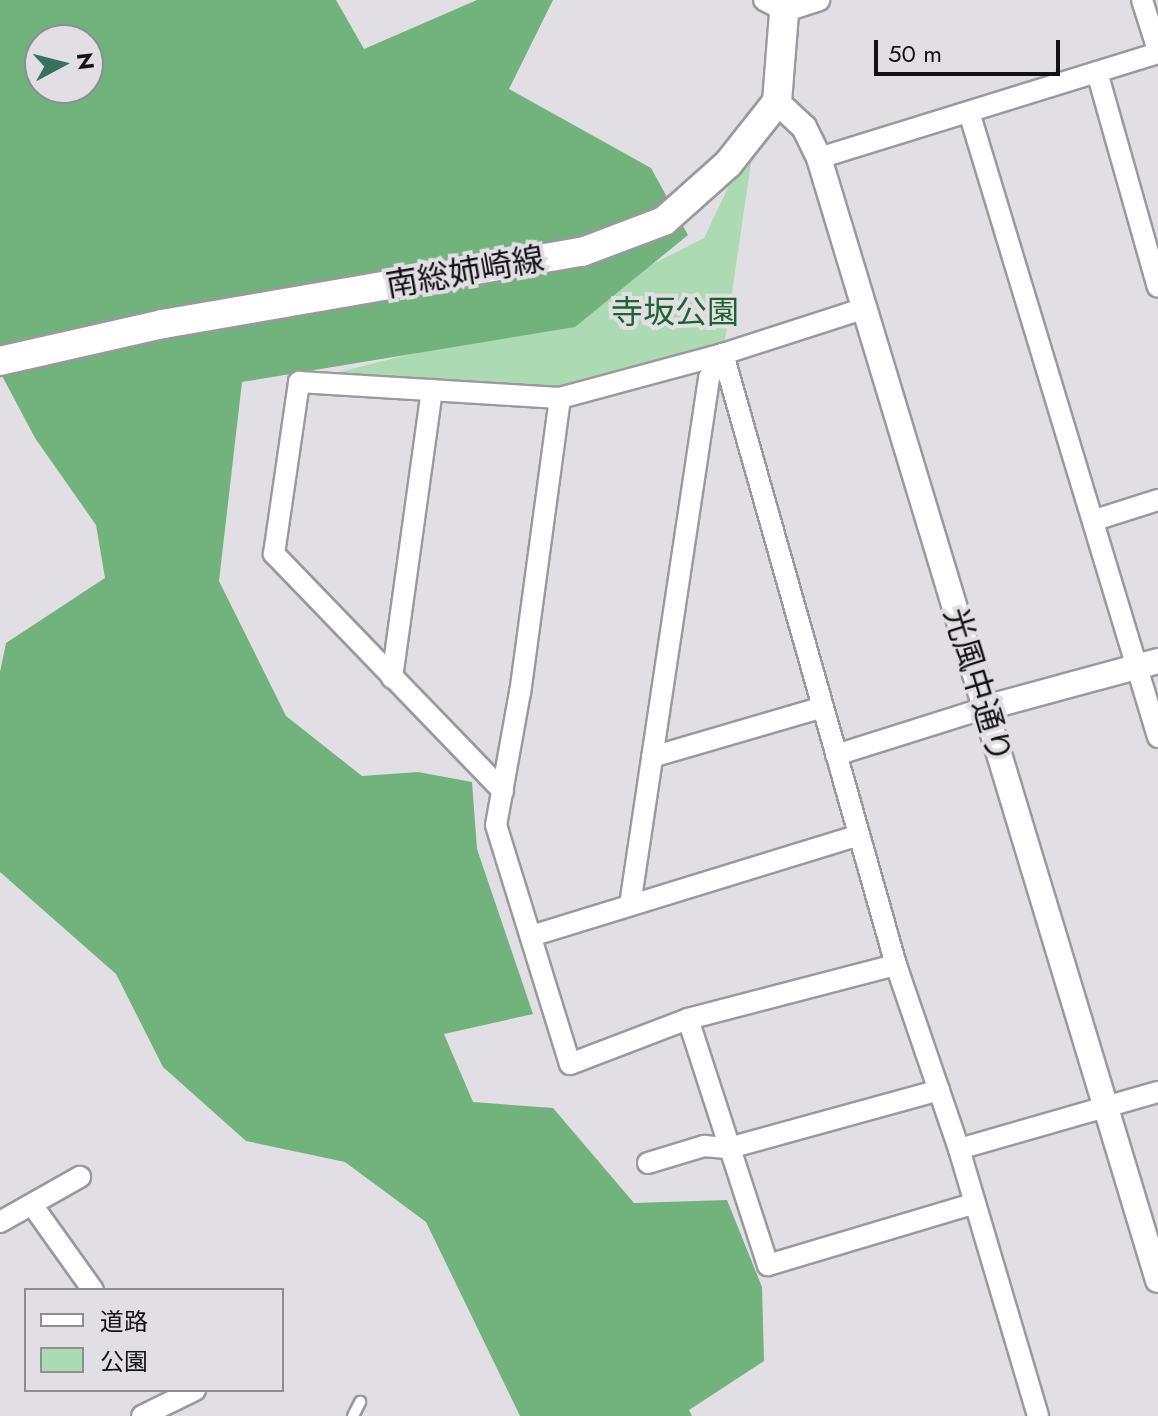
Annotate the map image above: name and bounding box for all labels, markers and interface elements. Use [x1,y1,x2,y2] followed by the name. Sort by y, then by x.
[24,24,104,104] north arrow
[878,24,1064,74] scale bar
[888,36,942,71] text: 50 m
[69,51,103,72] text: N
[383,239,547,305] street label: 南総姉崎線
[611,293,739,331] park label: 寺坂公園
[936,603,1020,767] street label: 光風中通り
[24,1288,284,1392] legend
[100,1304,148,1339] text: 道路
[100,1344,148,1379] text: 公園

